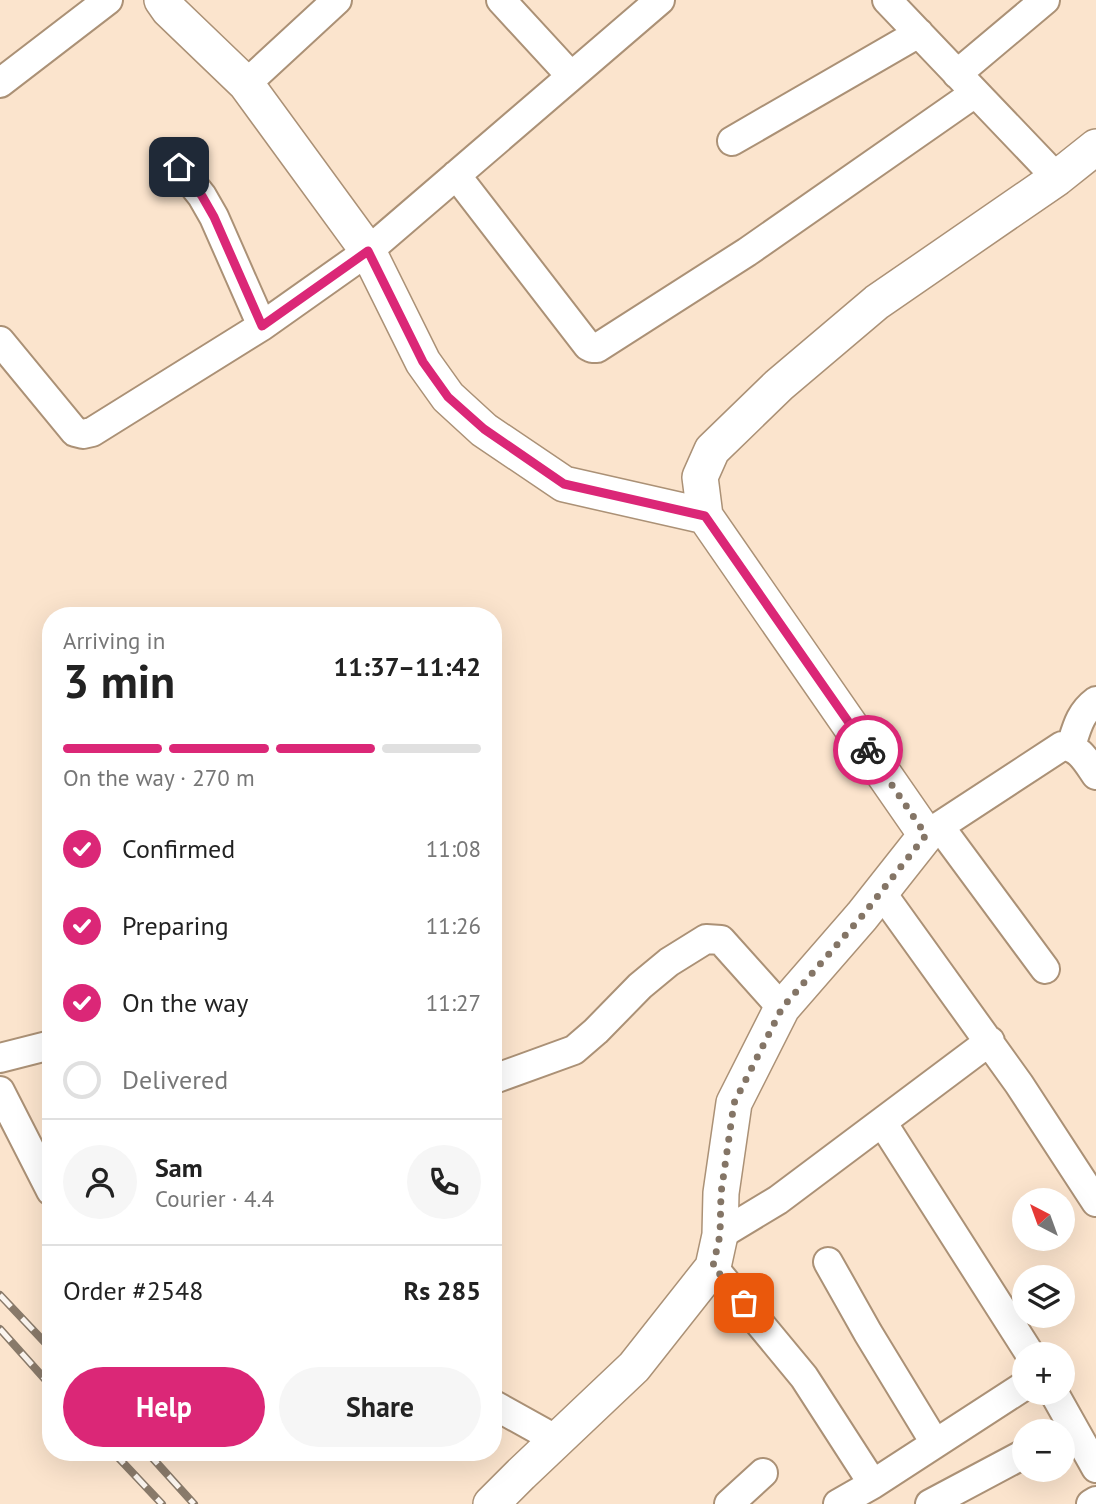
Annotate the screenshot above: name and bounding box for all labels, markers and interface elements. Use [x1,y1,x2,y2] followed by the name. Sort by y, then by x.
[149,137,209,197] pin
[160,148,198,186] icon: home
[63,626,165,655] text: Arriving in
[334,650,481,683] text: 11:37–11:42
[63,651,175,711] text: 3 min
[833,715,903,785] courier
[849,731,887,769] icon: bike
[63,763,255,792] text: On the way · 270 m
[63,830,101,868] icon: check
[122,832,235,865] text: Confirmed
[426,834,481,863] text: 11:08
[63,907,101,945] icon: check
[122,909,229,942] text: Preparing
[426,911,481,940] text: 11:26
[63,984,101,1022] icon: check
[122,986,248,1019] text: On the way
[426,988,481,1017] text: 11:27
[122,1063,228,1096] text: Delivered
[63,1145,137,1219] button: person
[407,1145,481,1219] button: phone
[155,1151,203,1184] text: Sam
[155,1184,274,1213] text: Courier · 4.4
[1012,1188,1074,1251] north arrow
[1012,1188,1075,1482] map controls
[1012,1265,1075,1328] button: layers
[714,1273,774,1333] pin
[63,1274,203,1307] text: Order #2548
[404,1274,481,1307] text: Rs 285
[725,1284,763,1322] icon: bag
[1012,1342,1075,1405] button: +
[63,1367,265,1447] button: Help
[279,1367,481,1447] button: Share
[1012,1419,1075,1482] button: −

